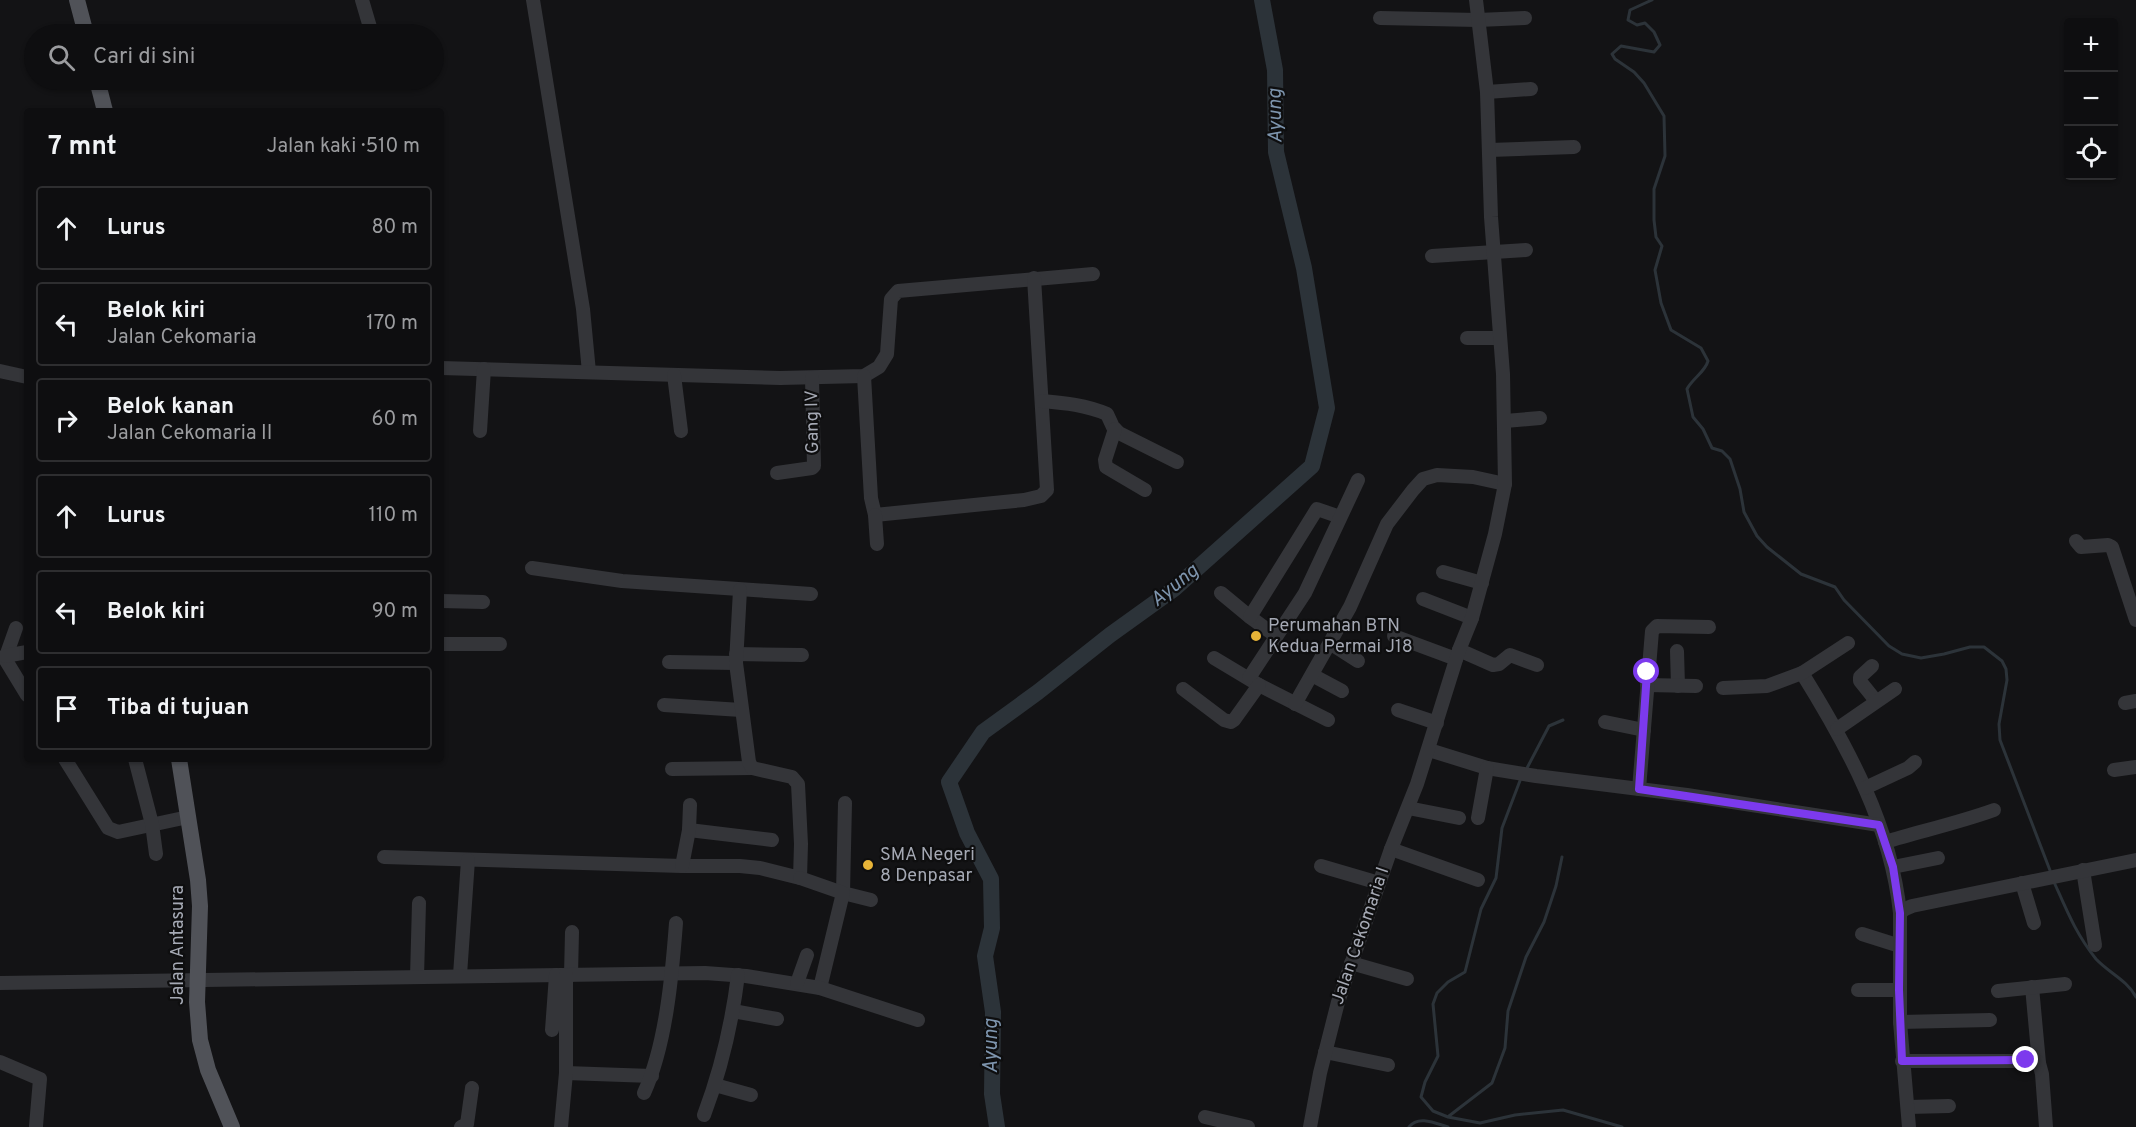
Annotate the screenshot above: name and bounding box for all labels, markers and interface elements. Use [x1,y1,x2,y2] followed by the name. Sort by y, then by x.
[2064,18,2118,180] map controls
[2064,18,2118,72] button: +
[24,24,444,90] search box
[45,41,78,74] icon: search
[93,44,195,71] text: Cari di sini
[2064,72,2118,126] button: −
[1263,87,1289,144] water label: Ayung
[2064,126,2118,180] button: locate
[48,131,117,164] text: 7 mnt
[266,134,420,160] text: Jalan kaki · 510 m
[50,212,83,245] icon: ahead
[107,215,166,242] text: Lurus
[372,215,418,241] text: 80 m
[107,298,205,325] text: Belok kiri
[50,308,83,341] icon: left
[366,311,418,337] text: 170 m
[107,325,256,351] text: Jalan Cekomaria
[801,390,825,454] street label: Gang IV
[107,394,234,421] text: Belok kanan
[50,404,83,437] icon: right
[372,407,418,433] text: 60 m
[107,421,272,447] text: Jalan Cekomaria II
[50,500,83,533] icon: ahead
[107,503,166,530] text: Lurus
[369,503,418,529] text: 110 m
[1145,558,1205,613] water label: Ayung
[50,596,83,629] icon: left
[107,599,205,626] text: Belok kiri
[372,599,418,625] text: 90 m
[1268,615,1413,659] place label: Perumahan BTN Kedua Permai J18
[1249,629,1263,643] marker: Perumahan BTN Kedua Permai J18
[1633,658,1659,684] route start
[50,692,83,725] icon: arrive
[107,695,249,722] text: Tiba di tujuan
[880,844,975,888] place label: SMA Negeri 8 Denpasar
[861,858,875,872] marker: SMA Negeri 8 Denpasar
[1327,864,1395,1008] street label: Jalan Cekomaria I
[167,885,190,1005] street label: Jalan Antasura
[979,1017,1005,1073] water label: Ayung
[2012,1046,2038,1072] route end

